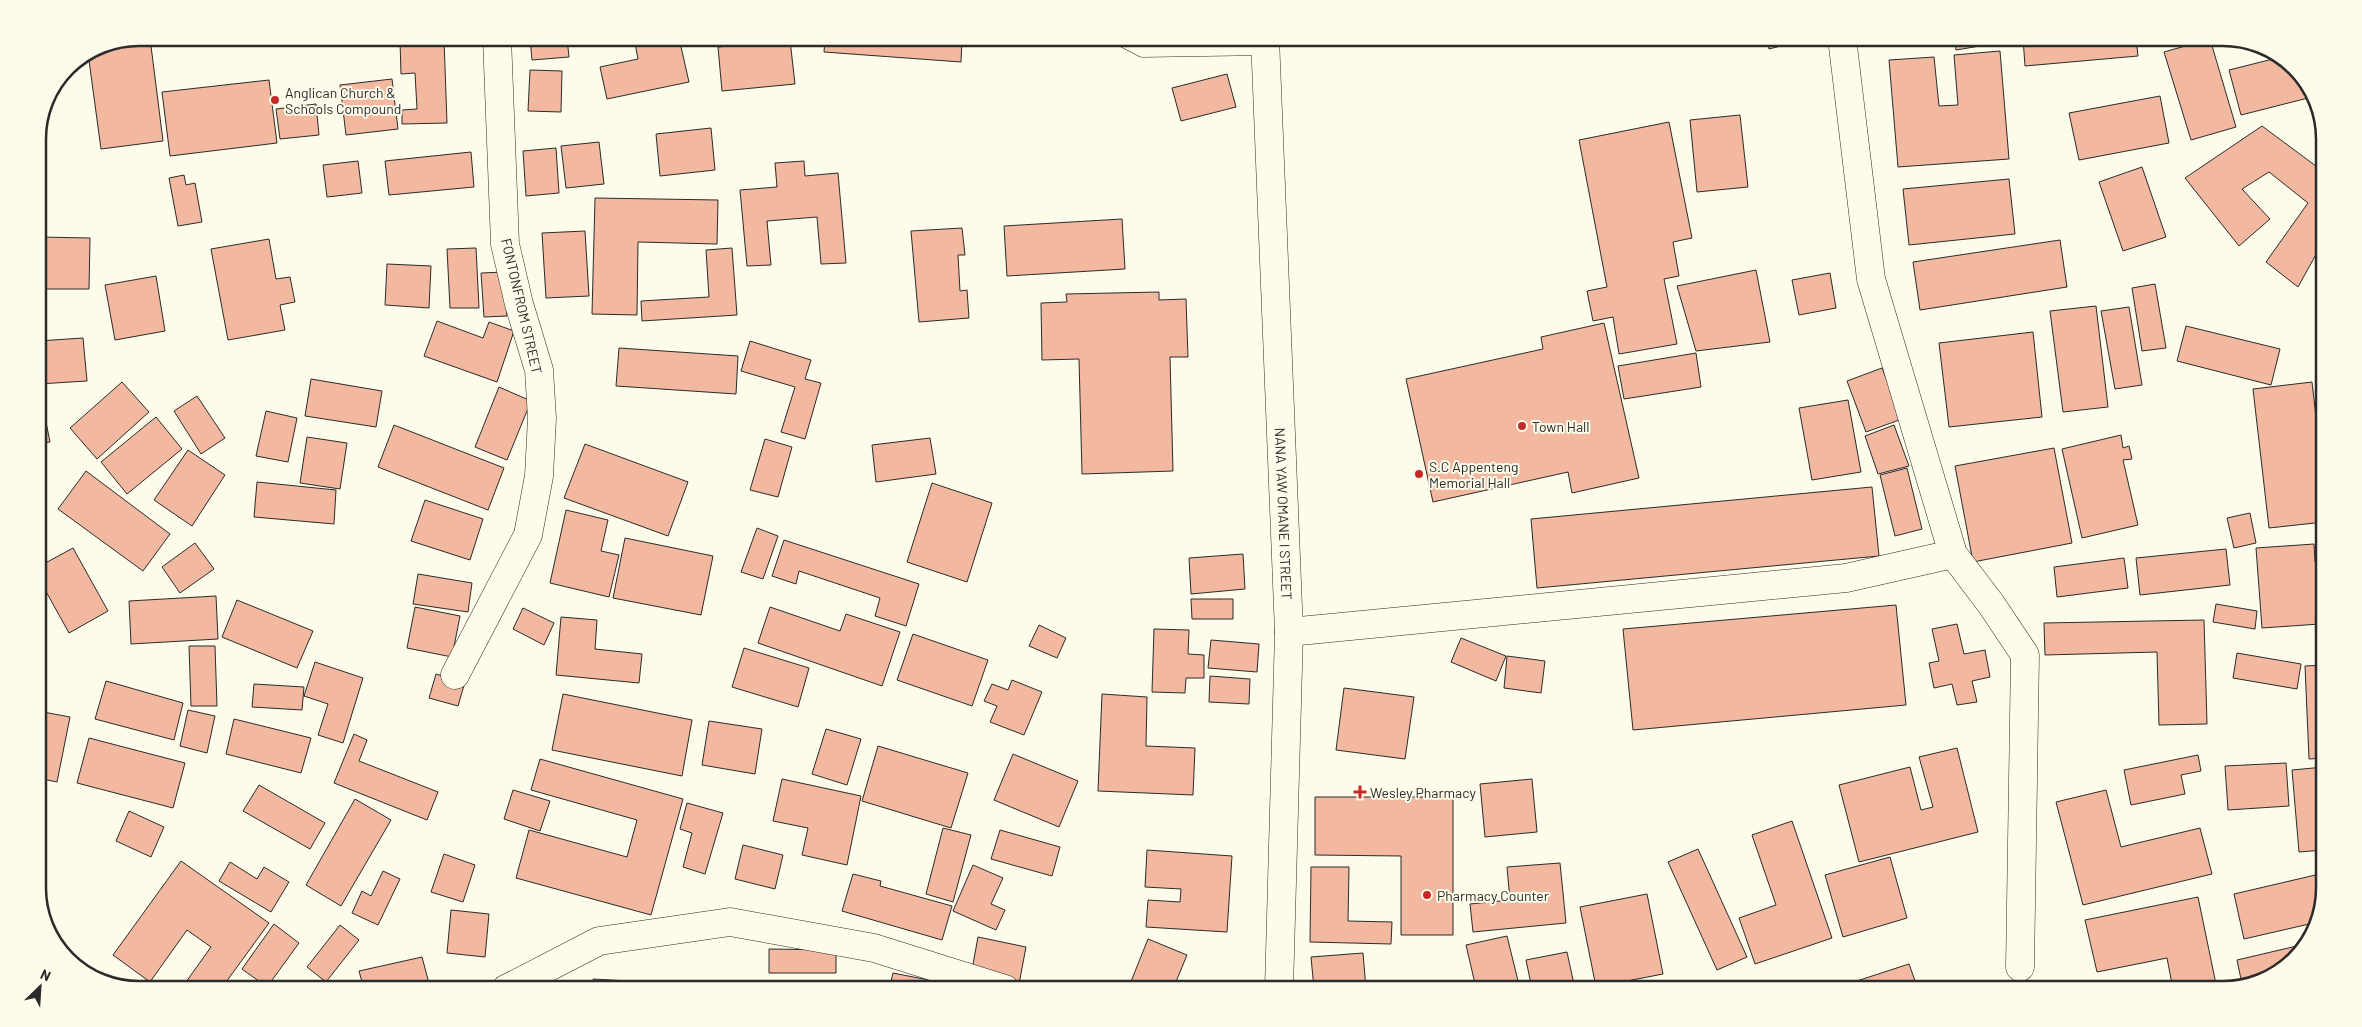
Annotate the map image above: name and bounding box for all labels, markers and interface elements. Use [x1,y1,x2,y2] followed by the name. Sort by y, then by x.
[285,84,401,117] place label: Anglican Church & Schools Compound
[269,94,281,106] marker: Anglican Church & Schools Compound
[498,237,546,376] street label: FONTONFROM STREET
[1532,418,1590,435] place label: Town Hall
[1516,420,1528,432] marker: Town Hall
[1272,427,1296,600] street label: NANA YAW OMANE I STREET
[1429,458,1518,491] place label: S.C Appenteng Memorial Hall
[1413,468,1425,480] marker: S.C Appenteng Memorial Hall
[1370,784,1476,801] place label: Wesley Pharmacy
[1354,786,1366,798] marker: Wesley Pharmacy
[1437,887,1549,904] place label: Pharmacy Counter
[1421,889,1433,901] marker: Pharmacy Counter
[15,962,65,1012] north arrow
[38,965,54,984] text: N

